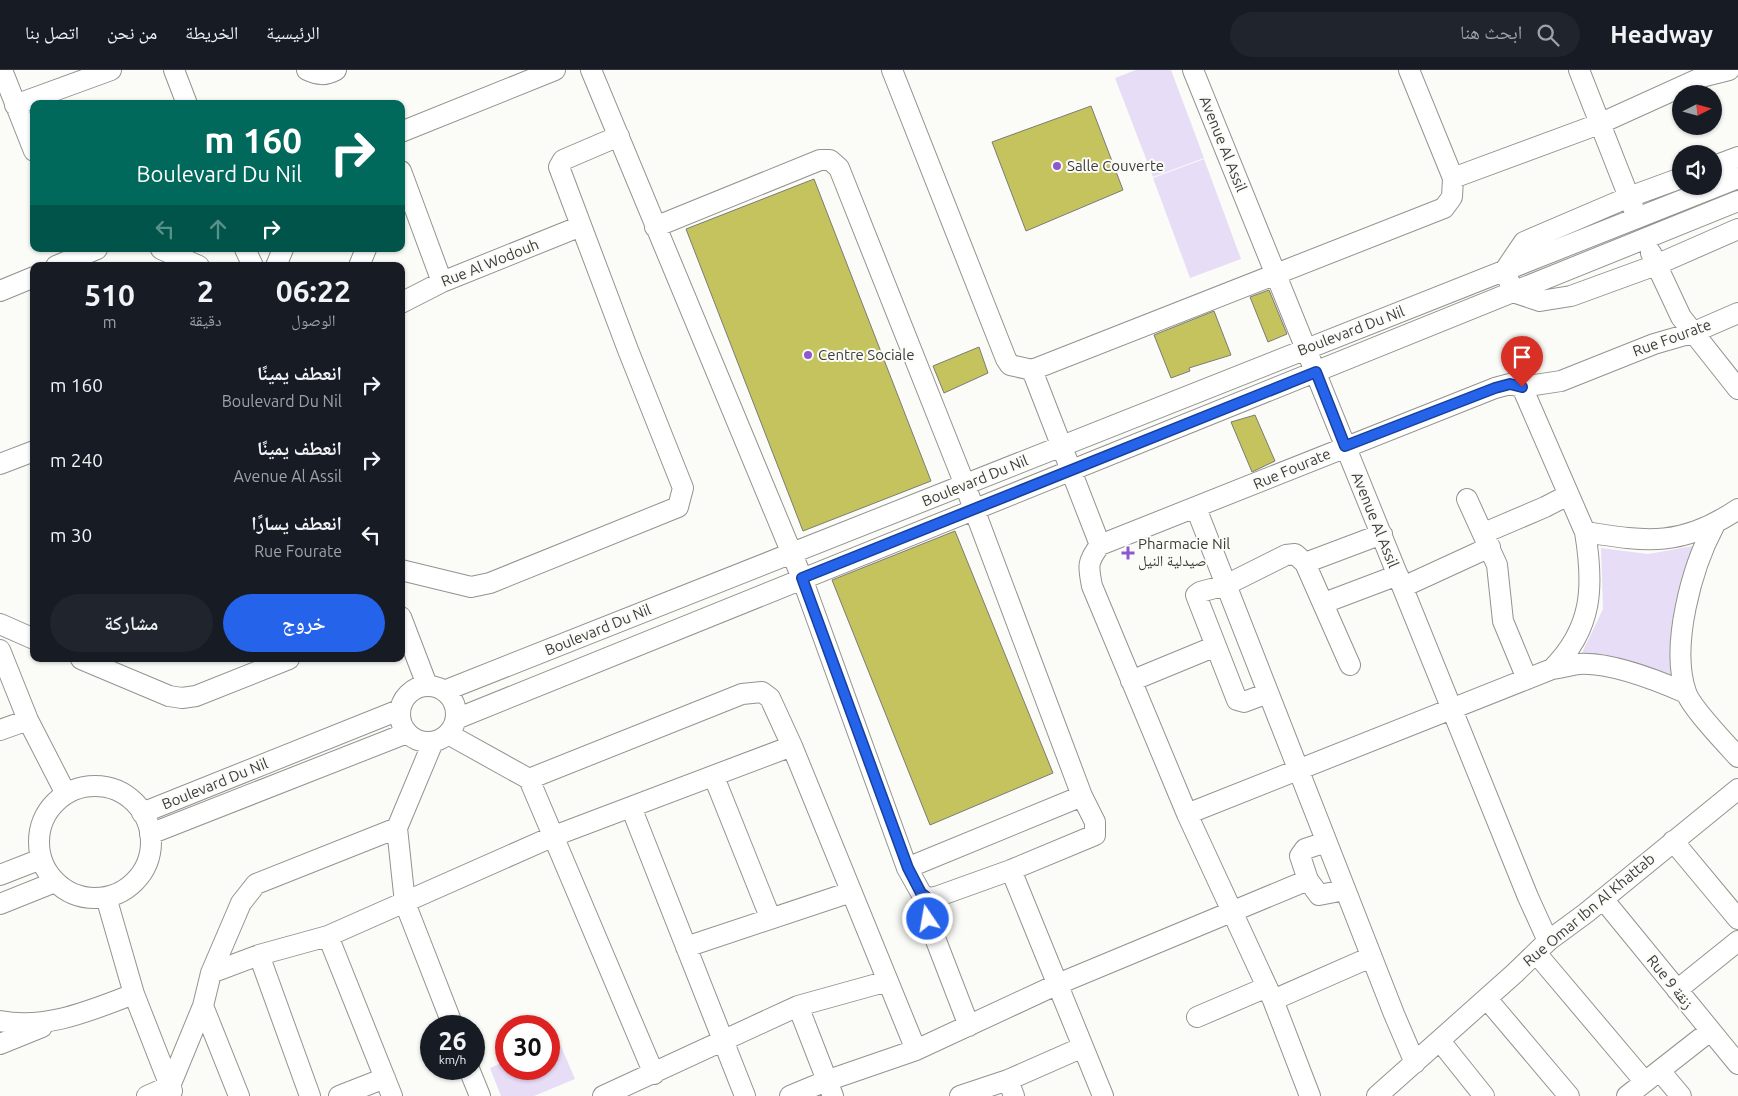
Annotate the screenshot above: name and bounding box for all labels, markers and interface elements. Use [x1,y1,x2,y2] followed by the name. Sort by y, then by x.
[1230,12,1580,57] search box
[1460,21,1522,43] text: ابحث هنا
[1534,21,1562,49] icon: search
[1610,21,1713,48] text: Headway
[25,22,79,42] text: اتصل بنا
[107,22,157,42] text: من نحن
[185,22,238,42] text: الخريطة
[266,22,320,42] text: الرئيسية
[1672,85,1722,135] north arrow
[1672,85,1722,195] map controls
[1197,94,1250,194] street label: Avenue Al Assil
[204,120,302,160] text: 160 m
[320,120,385,185] icon: right
[1672,145,1722,195] button: sound
[1067,157,1164,174] place label: Salle Couverte
[1051,160,1063,172] marker: Salle Couverte
[136,161,302,186] text: Boulevard Du Nil
[151,215,179,243] icon: left
[204,215,232,243] icon: ahead
[257,215,285,243] icon: right
[438,235,541,290] street label: Rue Al Wodouh
[197,274,214,308] text: 2
[276,274,351,308] text: 06:22
[84,278,135,312] text: 510
[1295,302,1407,359] street label: Boulevard Du Nil
[189,311,222,329] text: دقيقة
[291,311,335,329] text: الوصول
[103,313,116,331] text: m
[1630,315,1713,360] street label: Rue Fourate
[1501,336,1543,387] pin
[1508,343,1536,371] icon: arrive
[818,346,914,363] place label: Centre Sociale
[802,349,814,361] marker: Centre Sociale
[257,362,342,384] text: انعطف يمينًا
[357,371,385,399] icon: right
[50,374,103,396] text: 160 m
[222,392,342,410] text: Boulevard Du Nil
[257,437,342,459] text: انعطف يمينًا
[1251,445,1333,492] street label: Rue Fourate
[357,446,385,474] icon: right
[50,449,103,471] text: 240 m
[919,451,1030,510] street label: Boulevard Du Nil
[234,467,342,485] text: Avenue Al Assil
[1349,470,1402,570] street label: Avenue Al Assil
[251,512,342,534] text: انعطف يسارًا
[357,521,385,549] icon: left
[50,524,92,546] text: 30 m
[1138,535,1230,571] place label: Pharmacie Nil صيدلية النيل
[254,542,342,560] text: Rue Fourate
[1122,547,1134,559] marker: Pharmacie Nil صيدلية النيل
[50,594,213,652] button: مشاركة
[223,594,385,652] button: خروج
[542,600,653,659] street label: Boulevard Du Nil
[159,754,270,813] street label: Boulevard Du Nil
[1519,850,1658,970] street label: Rue Omar Ibn Al Khattab
[901,892,953,944] position arrow
[1643,951,1697,1013] street label: Rue 9 زنقة
[495,1015,560,1080] speed limit sign: 30
[438,1027,467,1055] text: 26
[439,1053,466,1066] text: km/h

